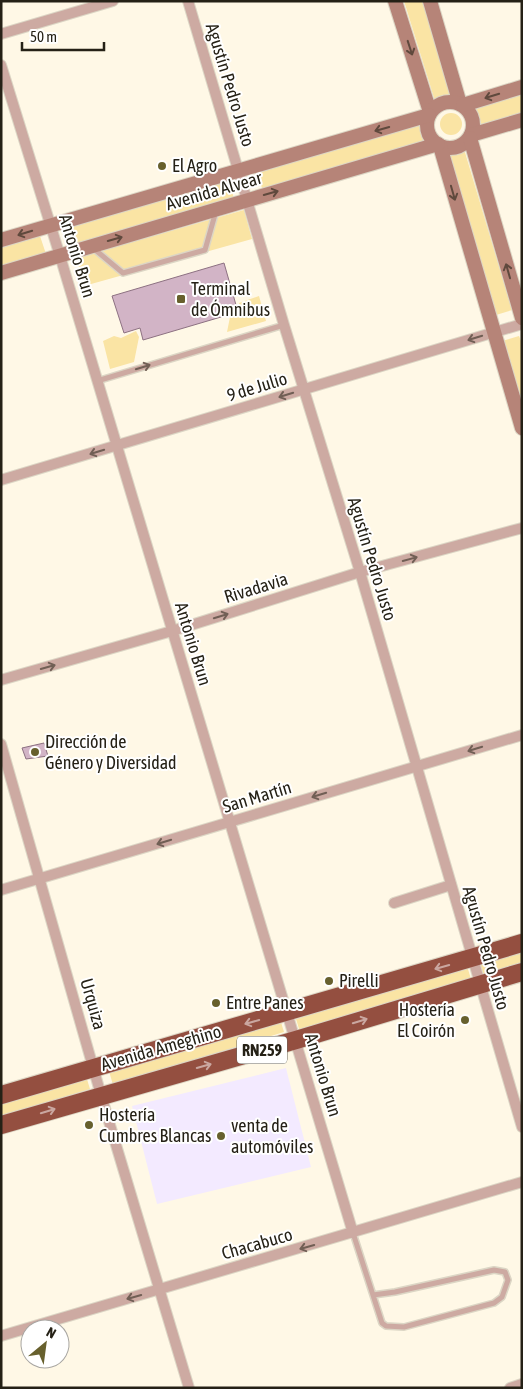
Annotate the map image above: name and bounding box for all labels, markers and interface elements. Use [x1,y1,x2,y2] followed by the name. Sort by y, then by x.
[22,20,105,52] scale bar
[202,21,259,149] street label: Agustín Pedro Justo
[30,28,57,45] text: 50 m
[405,39,415,55] one-way arrow
[485,92,501,102] one-way arrow
[375,124,391,134] one-way arrow
[172,155,217,176] place label: El Agro
[156,160,168,172] marker: El Agro
[163,167,265,214] street label: Avenida Alvear
[449,184,459,200] one-way arrow
[263,188,279,198] one-way arrow
[55,212,100,300] street label: Antonio Brun
[17,229,33,238] one-way arrow
[107,234,123,244] one-way arrow
[503,263,513,279] one-way arrow
[191,278,270,320] place label: Terminal de Ómnibus
[175,293,187,305] marker: Terminal de Ómnibus
[467,334,483,344] one-way arrow
[135,361,151,371] one-way arrow
[224,367,290,406] street label: 9 de Julio
[278,391,294,401] one-way arrow
[89,447,105,457] one-way arrow
[344,495,401,623] street label: Agustín Pedro Justo
[401,553,417,563] one-way arrow
[221,568,290,607] street label: Rivadavia
[171,600,216,688] street label: Antonio Brun
[212,610,228,620] one-way arrow
[40,661,56,671] one-way arrow
[45,731,177,773] place label: Dirección de Género y Diversidad
[467,744,483,754] one-way arrow
[29,746,41,758] marker: Dirección de Género y Diversidad
[220,776,294,817] street label: San Martín
[312,791,328,801] one-way arrow
[156,837,172,847] one-way arrow
[459,883,514,1012] street label: Agustín Pedro Justo
[434,963,450,973] one-way arrow
[339,970,379,991] place label: Pirelli
[323,975,335,987] marker: Pirelli
[76,976,111,1032] street label: Urquiza
[226,992,304,1013] place label: Entre Panes
[210,997,222,1009] marker: Entre Panes
[397,999,455,1041] place label: Hostería El Coirón
[459,1014,471,1026] marker: Hostería El Coirón
[352,1015,368,1025] one-way arrow
[244,1018,260,1028] one-way arrow
[98,1020,223,1075] street label: Avenida Ameghino
[301,1031,346,1119] street label: Antonio Brun
[237,1036,287,1064] road number: RN259
[196,1061,212,1070] one-way arrow
[99,1104,211,1146] place label: Hostería Cumbres Blancas
[40,1106,55,1115] one-way arrow
[231,1115,313,1157] place label: venta de automóviles
[83,1119,95,1131] marker: Hostería Cumbres Blancas
[215,1130,227,1142] marker: venta de automóviles
[219,1223,295,1264] street label: Chacabuco
[299,1242,315,1252] one-way arrow
[126,1293,142,1303] one-way arrow
[20,1319,70,1369] north arrow
[44,1324,59,1342] text: N

